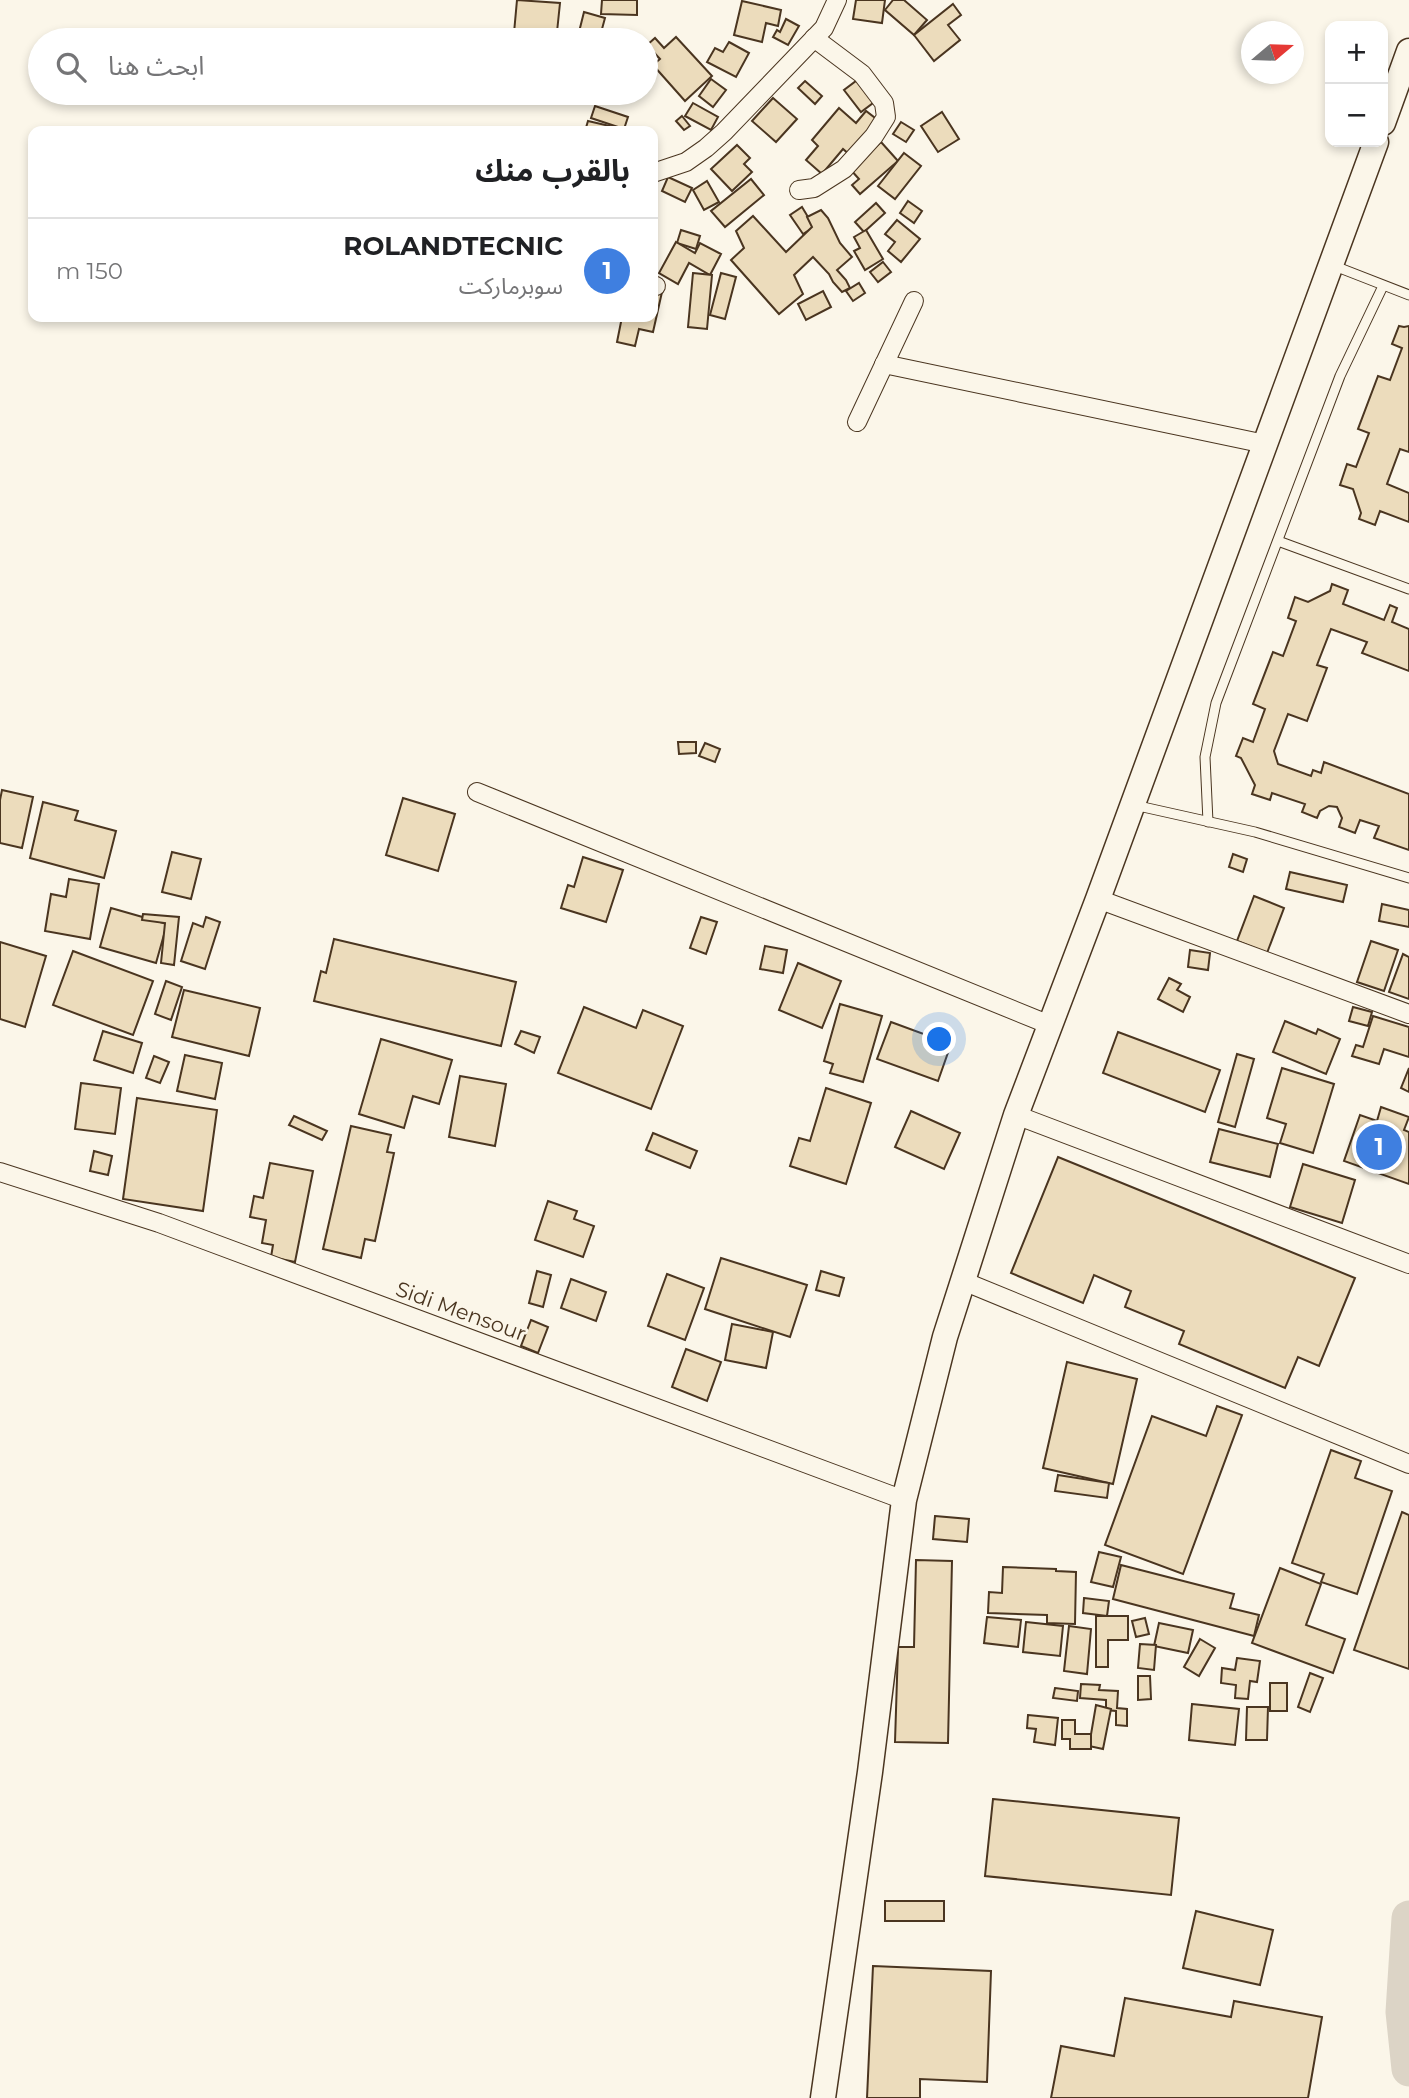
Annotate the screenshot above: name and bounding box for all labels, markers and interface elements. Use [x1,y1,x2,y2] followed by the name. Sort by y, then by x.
[1241,21,1304,84] north arrow
[1325,21,1388,147] map controls
[1325,21,1388,84] button: +
[28,28,658,105] search box
[52,48,90,86] icon: search
[108,50,204,82] text: ابحث هنا
[1325,84,1388,147] button: −
[475,152,630,189] text: بالقرب منك
[343,230,563,262] text: ROLANDTECNIC
[56,257,123,285] text: 150 m
[602,257,612,285] text: 1
[459,272,563,300] text: سوبرماركت
[922,1022,956,1056] your location
[1356,1121,1402,1173] pin: 1
[392,1276,530,1346] street label: Sidi Mensour

